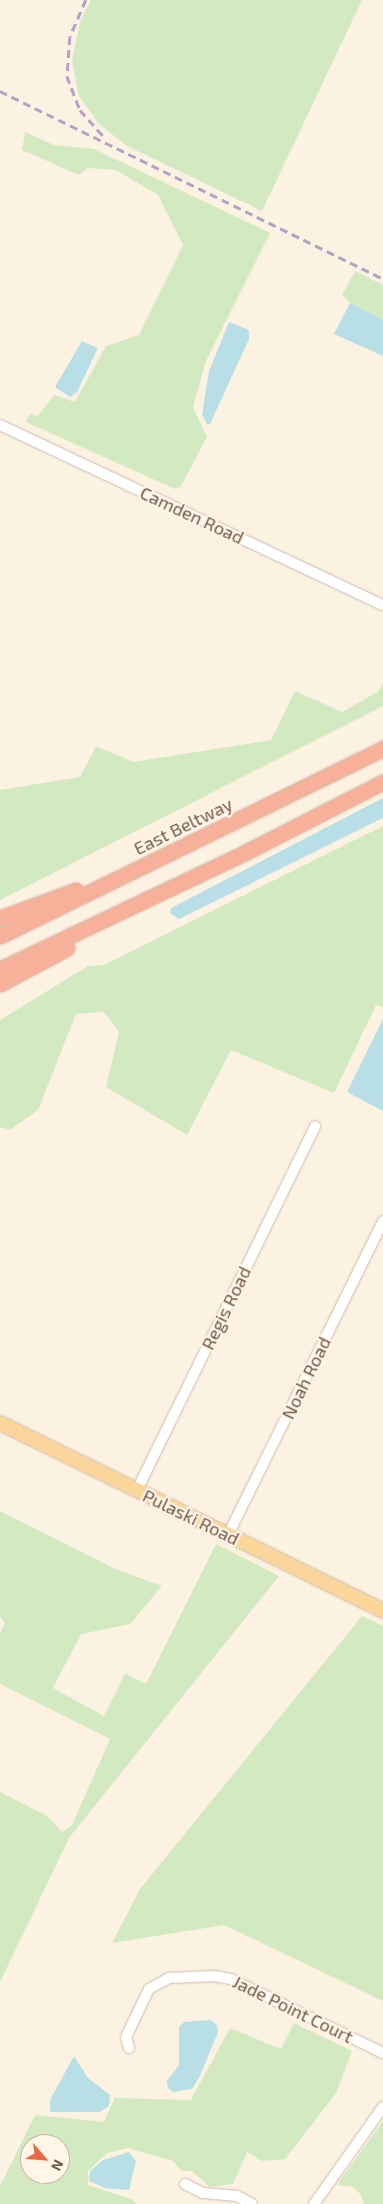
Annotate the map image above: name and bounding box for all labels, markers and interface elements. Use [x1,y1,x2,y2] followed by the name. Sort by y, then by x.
[137,482,247,548] street label: Camden Road
[130,793,236,859] street label: East Beltway
[197,1263,255,1353] street label: Regis Road
[277,1333,335,1423] street label: Noah Road
[139,1484,243,1550] street label: Pulaski Road
[229,1971,357,2047] street label: Jade Point Court
[20,2134,70,2184] north arrow
[48,2157,68,2174] text: N

